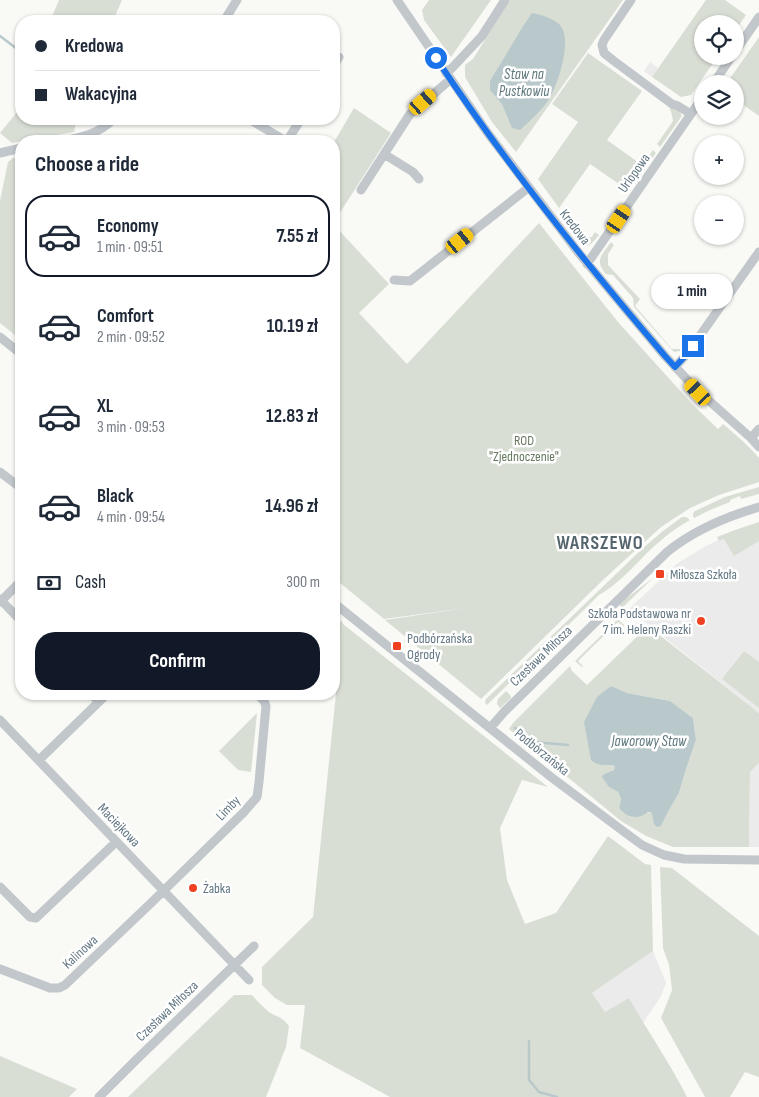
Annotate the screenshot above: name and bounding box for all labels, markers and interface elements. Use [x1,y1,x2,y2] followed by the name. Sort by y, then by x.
[694,15,744,245] map controls
[694,15,744,65] button: locate
[65,35,124,58] text: Kredowa
[425,47,447,69] route start
[499,65,550,101] water label: Staw na Pustkowiu
[694,75,744,125] button: layers
[65,83,137,106] text: Wakacyjna
[406,86,439,118] car
[694,135,744,185] button: +
[614,150,654,196] street label: Urlopowa
[35,151,139,178] text: Choose a ride
[694,195,744,245] button: −
[604,202,633,236] car
[556,206,594,248] street label: Kredowa
[37,214,82,259] icon: car
[97,215,159,238] text: Economy
[276,225,318,248] text: 7.55 zł
[443,226,476,256] car
[97,238,163,257] text: 1 min · 09:51
[652,274,734,308] callout: 1 min
[677,282,707,301] text: 1 min
[37,304,82,349] icon: car
[97,305,154,328] text: Comfort
[267,315,318,338] text: 10.19 zł
[97,328,165,347] text: 2 min · 09:52
[682,335,704,357] route end
[682,376,713,408] car
[37,394,82,439] icon: car
[97,395,113,418] text: XL
[266,405,318,428] text: 12.83 zł
[97,418,165,437] text: 3 min · 09:53
[489,432,559,465] park label: ROD "Zjednoczenie"
[37,484,82,529] icon: car
[97,485,134,508] text: Black
[265,495,318,518] text: 14.96 zł
[97,508,165,527] text: 4 min · 09:54
[556,532,644,555] district label: WARSZEWO
[670,566,737,583] place label: Miłosza Szkoła
[654,568,666,580] marker: Miłosza Szkoła
[35,569,63,597] icon: cash
[75,571,106,594] text: Cash
[286,573,320,592] text: 300 m
[588,605,691,638] place label: Szkoła Podstawowa nr 7 im. Heleny Raszki
[695,615,707,627] marker: Szkoła Podstawowa nr 7 im. Heleny Raszki
[506,622,576,690] street label: Czesława Miłosza
[407,630,472,663] place label: Podbórzańska Ogrody
[35,632,320,690] button: Confirm
[391,640,403,652] marker: Podbórzańska Ogrody
[511,725,573,779] street label: Podbórzańska
[611,732,687,751] water label: Jaworowy Staw
[212,792,244,824] street label: Limby
[94,800,144,850] street label: Maciejkowa
[203,880,231,897] place label: Żabka
[187,882,199,894] marker: Żabka
[59,931,101,973] street label: Kalinowa
[132,977,202,1045] street label: Czesława Miłosza

